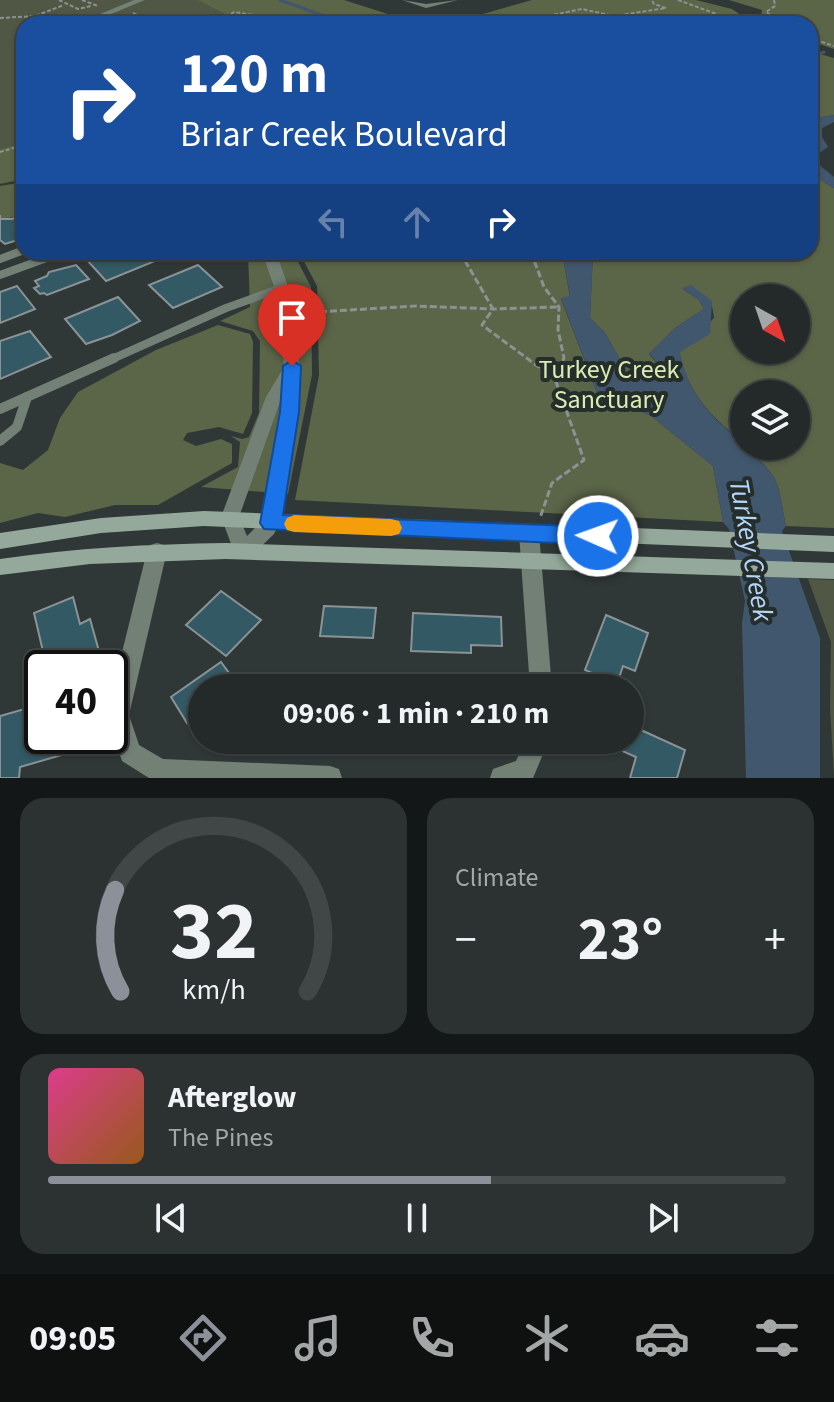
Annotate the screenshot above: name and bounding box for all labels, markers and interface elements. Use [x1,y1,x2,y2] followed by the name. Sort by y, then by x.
[180,35,328,114] text: 120 m
[48,48,152,152] icon: right
[180,109,508,160] text: Briar Creek Boulevard
[311,200,355,244] icon: left
[395,200,439,244] icon: ahead
[479,200,523,244] icon: right
[258,284,326,366] pin
[730,284,810,364] north arrow
[730,284,810,460] map controls
[270,296,314,340] icon: arrive
[539,351,680,418] park label: Turkey Creek Sanctuary
[730,380,810,460] button: layers
[719,475,783,626] water label: Turkey Creek
[556,494,640,578] position arrow
[24,650,128,754] speed limit sign: 40
[283,692,549,735] text: 09:06 · 1 min · 210 m
[455,859,539,896] text: Climate
[170,873,257,991] text: 32
[578,898,663,983] text: 23°
[455,909,477,972] text: −
[764,909,786,972] text: +
[182,970,245,1010] text: km/h
[168,1076,296,1119] text: Afterglow
[168,1119,273,1156] text: The Pines
[149,1196,193,1240] icon: previous
[395,1196,439,1240] icon: pause
[641,1196,685,1240] icon: next
[175,1310,231,1366] icon: directions
[290,1310,346,1366] icon: music
[404,1310,460,1366] icon: phone
[519,1310,575,1366] icon: climate
[634,1310,690,1366] icon: car
[749,1310,805,1366] icon: filters
[29,1313,116,1364] text: 09:05

